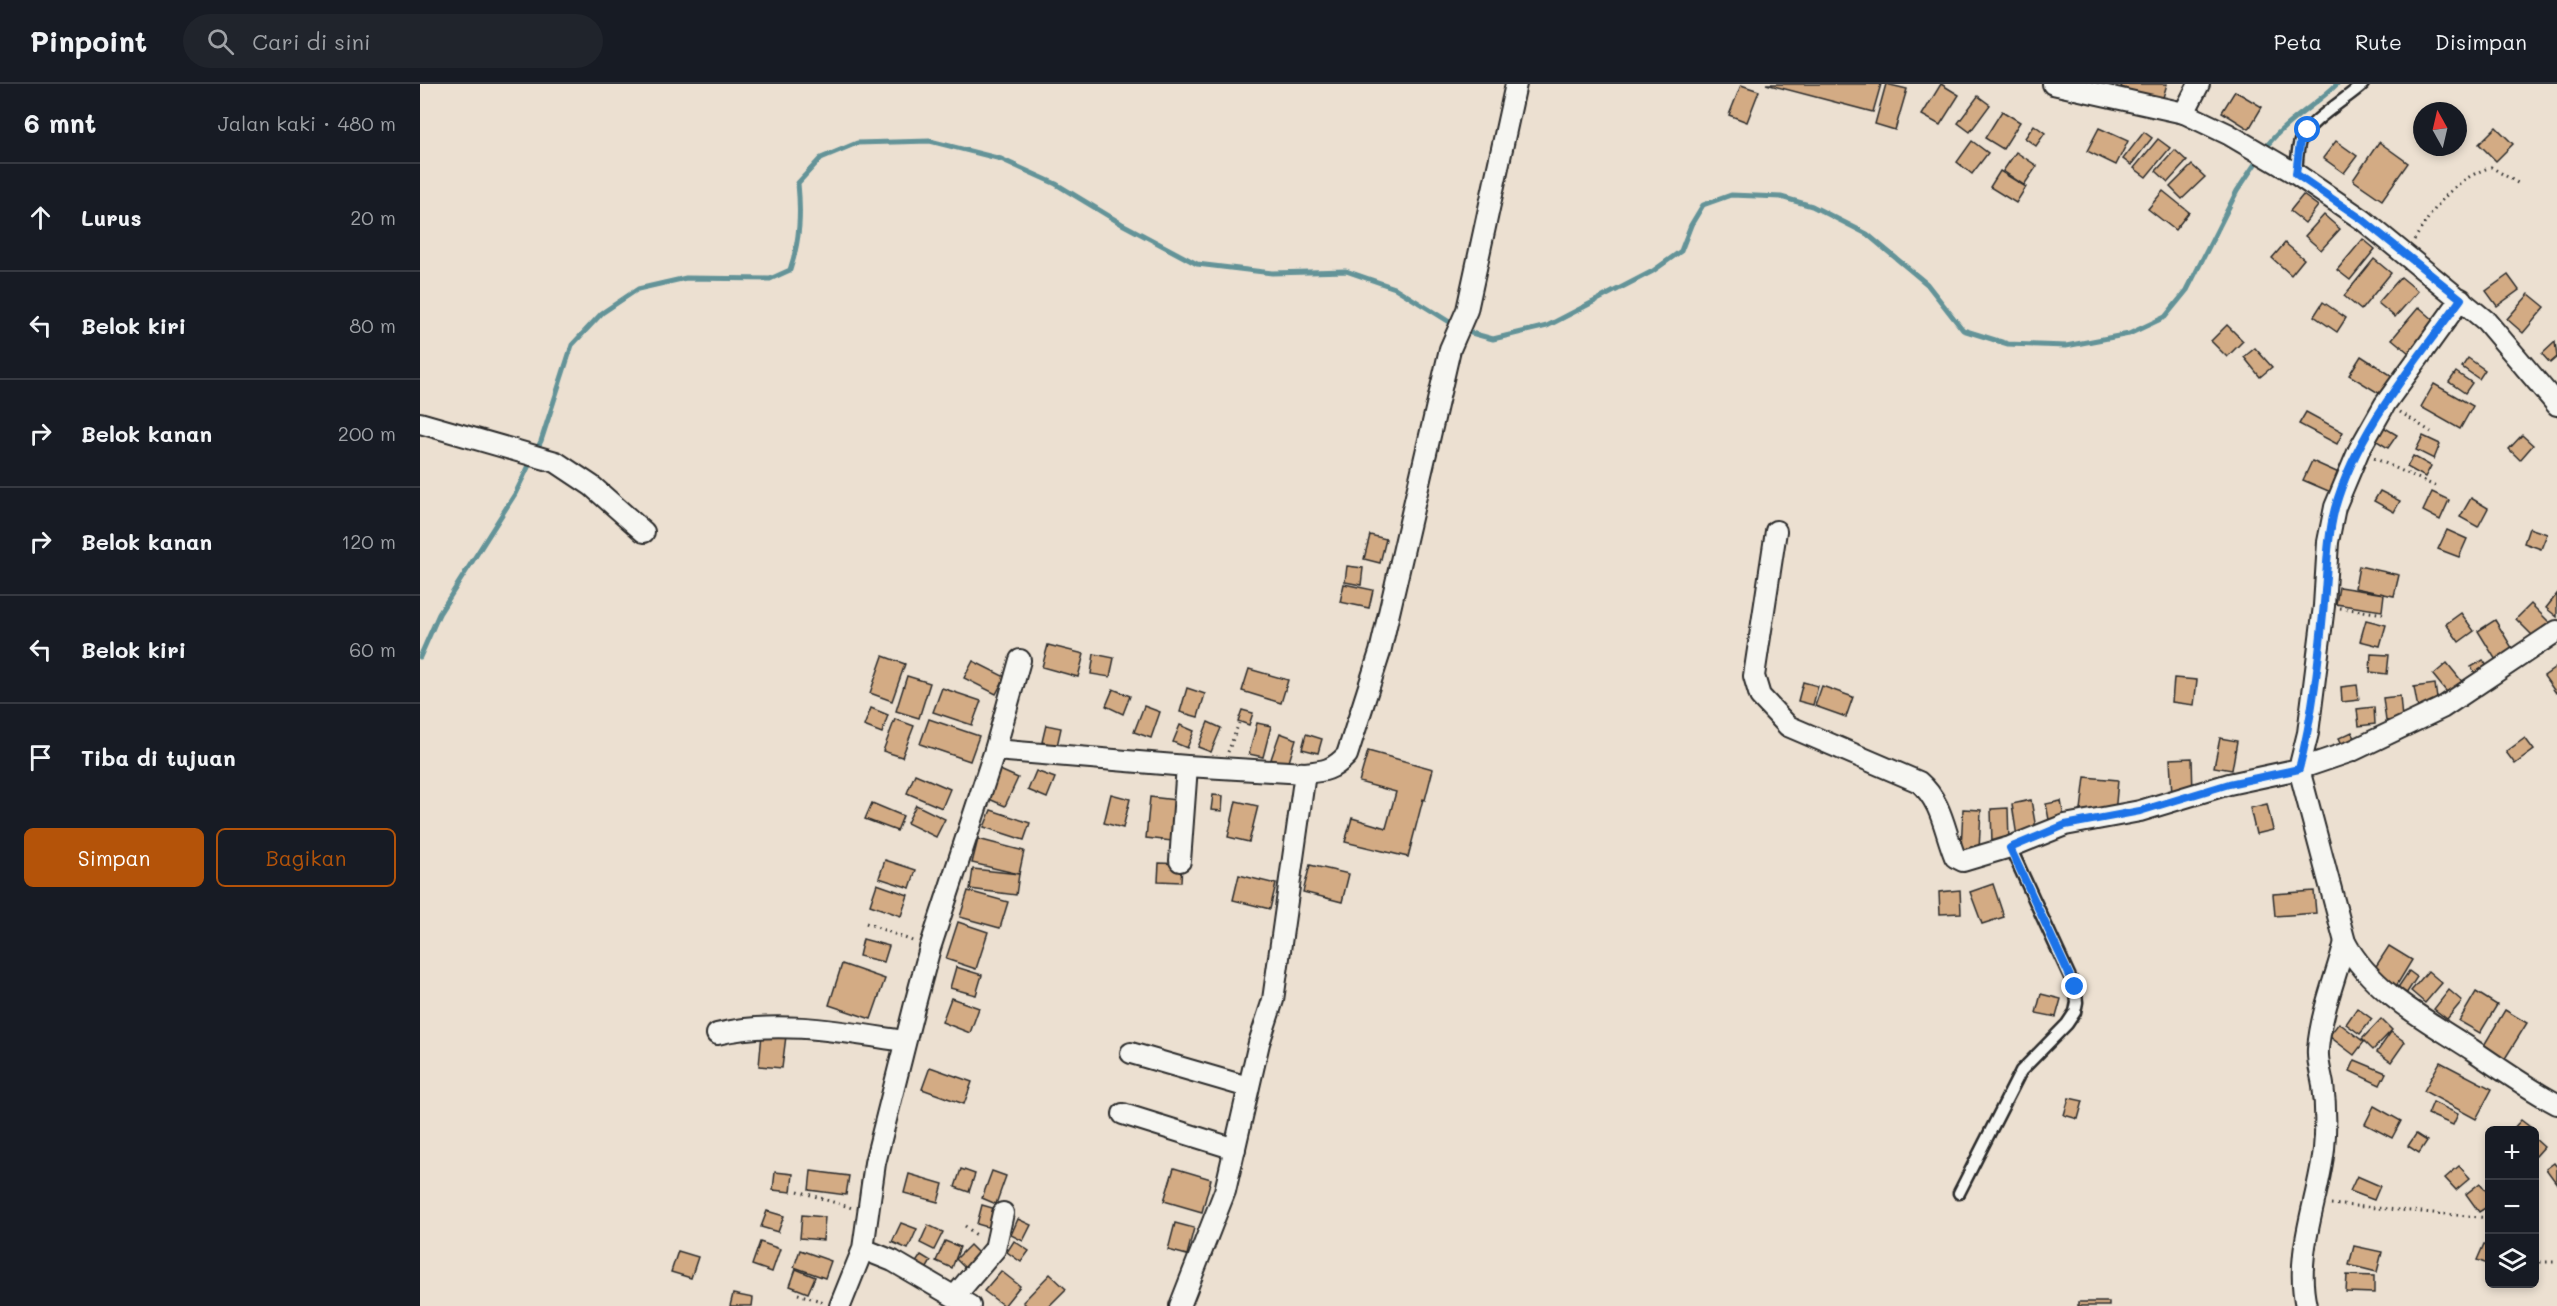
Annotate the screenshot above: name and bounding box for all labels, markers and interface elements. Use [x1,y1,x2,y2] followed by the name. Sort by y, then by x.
[183,14,603,68] search box
[30,23,147,59] text: Pinpoint
[204,25,237,58] icon: search
[252,27,371,56] text: Cari di sini
[2274,28,2322,55] text: Peta
[2355,28,2402,55] text: Rute
[2435,28,2527,55] text: Disimpan
[2413,102,2467,156] north arrow
[24,106,96,140] text: 6 mnt
[218,110,396,136] text: Jalan kaki · 480 m
[2294,116,2320,142] route start
[24,201,57,234] icon: ahead
[81,203,142,232] text: Lurus
[350,204,396,230] text: 20 m
[24,309,57,342] icon: left
[81,311,186,340] text: Belok kiri
[349,312,396,338] text: 80 m
[24,417,57,450] icon: right
[81,419,212,448] text: Belok kanan
[338,420,396,446] text: 200 m
[24,525,57,558] icon: right
[81,527,212,556] text: Belok kanan
[341,528,396,554] text: 120 m
[24,633,57,666] icon: left
[81,635,186,664] text: Belok kiri
[349,636,396,662] text: 60 m
[24,741,57,774] icon: arrive
[81,743,236,772] text: Tiba di tujuan
[24,828,204,887] button: Simpan
[216,828,396,887] button: Bagikan
[2061,973,2087,999] route end
[2485,1126,2539,1288] map controls
[2485,1126,2539,1180] button: +
[2485,1180,2539,1234] button: −
[2485,1234,2539,1288] button: layers

